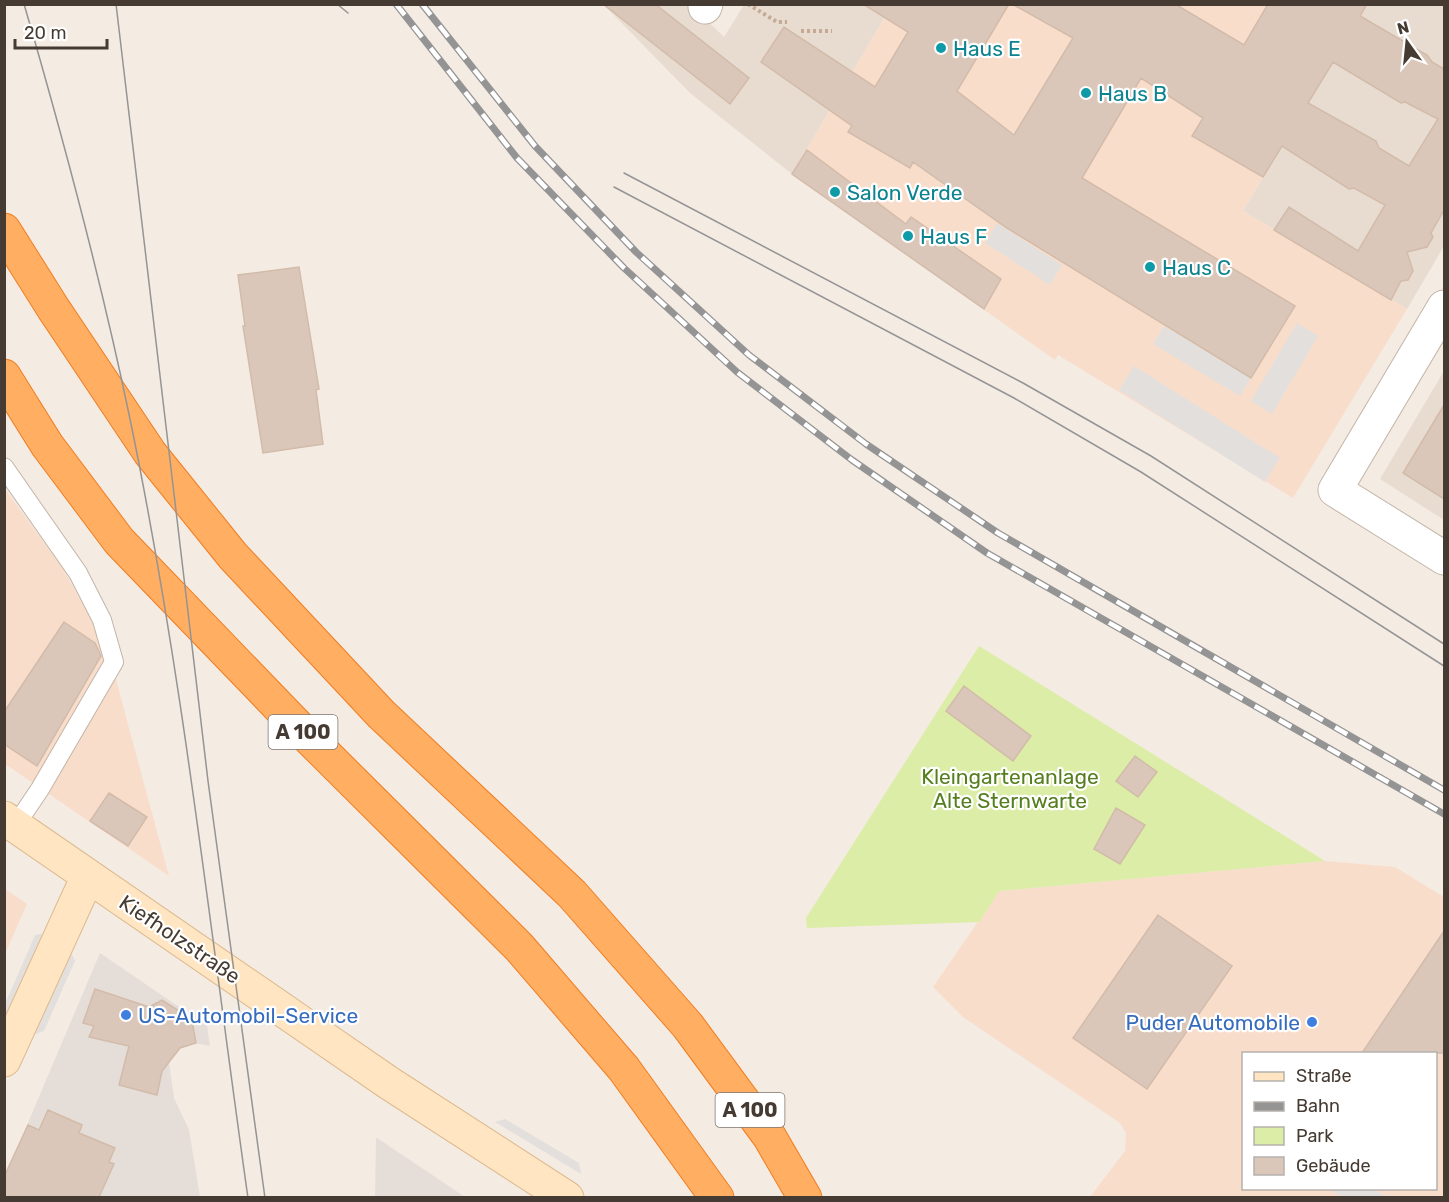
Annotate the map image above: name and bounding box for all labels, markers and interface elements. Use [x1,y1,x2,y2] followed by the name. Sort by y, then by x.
[15,12,106,50] scale bar
[1377,12,1437,72] north arrow
[1395,17,1411,39] text: N
[24,22,66,44] text: 20 m
[953,36,1021,61] place label: Haus E
[934,41,948,55] marker: Haus E
[1098,81,1167,106] place label: Haus B
[1079,86,1093,100] marker: Haus B
[847,180,963,205] place label: Salon Verde
[828,185,842,199] marker: Salon Verde
[920,224,987,249] place label: Haus F
[901,229,915,243] marker: Haus F
[1162,255,1231,280] place label: Haus C
[1143,260,1157,274] marker: Haus C
[268,715,338,749] road number: A 100
[921,764,1099,813] park label: Kleingartenanlage Alte Sternwarte
[115,889,245,989] street label: Kiefholzstraße
[138,1003,358,1028] place label: US-Automobil-Service
[119,1008,133,1022] marker: US-Automobil-Service
[1126,1010,1300,1035] place label: Puder Automobile
[1305,1015,1319,1029] marker: Puder Automobile
[1242,1052,1437,1190] legend
[1296,1065,1352,1087] text: Straße
[716,1093,784,1127] road number: A 100
[1296,1095,1340,1117] text: Bahn
[1296,1125,1334,1147] text: Park
[1296,1155,1371,1177] text: Gebäude

